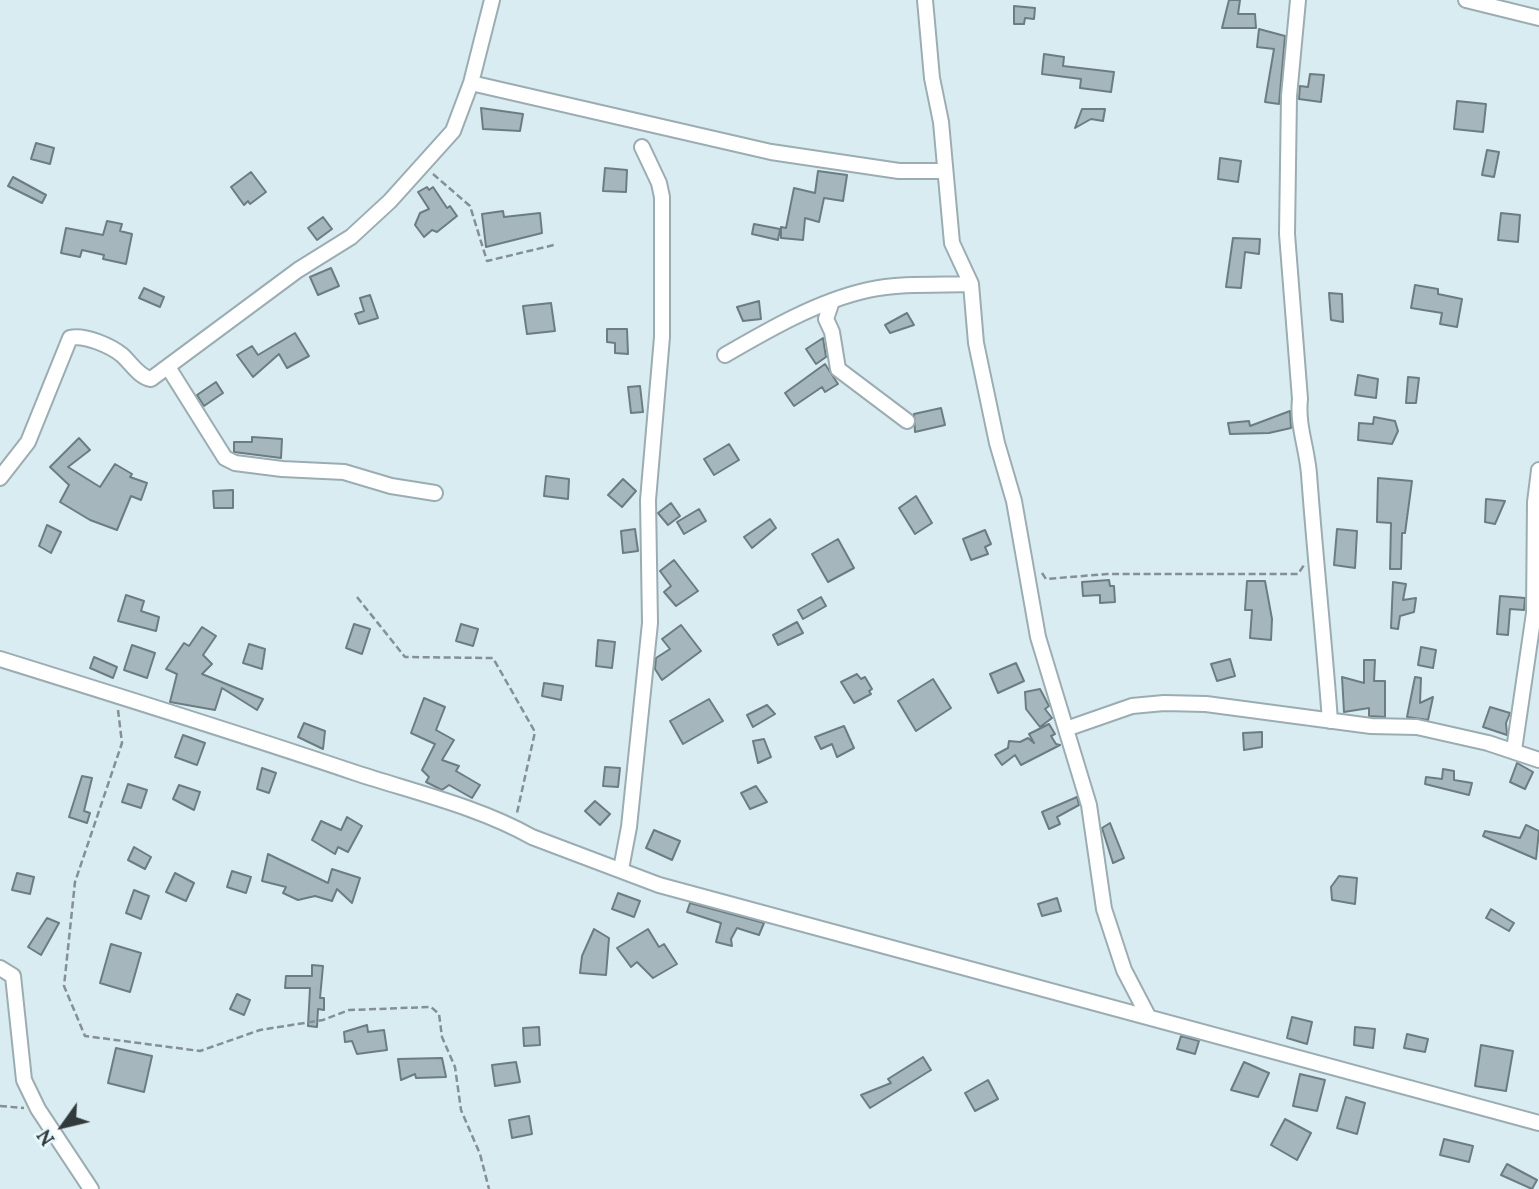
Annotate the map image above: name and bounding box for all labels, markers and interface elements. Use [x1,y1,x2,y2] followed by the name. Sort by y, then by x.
[28,1091,98,1161] north arrow
[32,1125,60,1151] text: N

